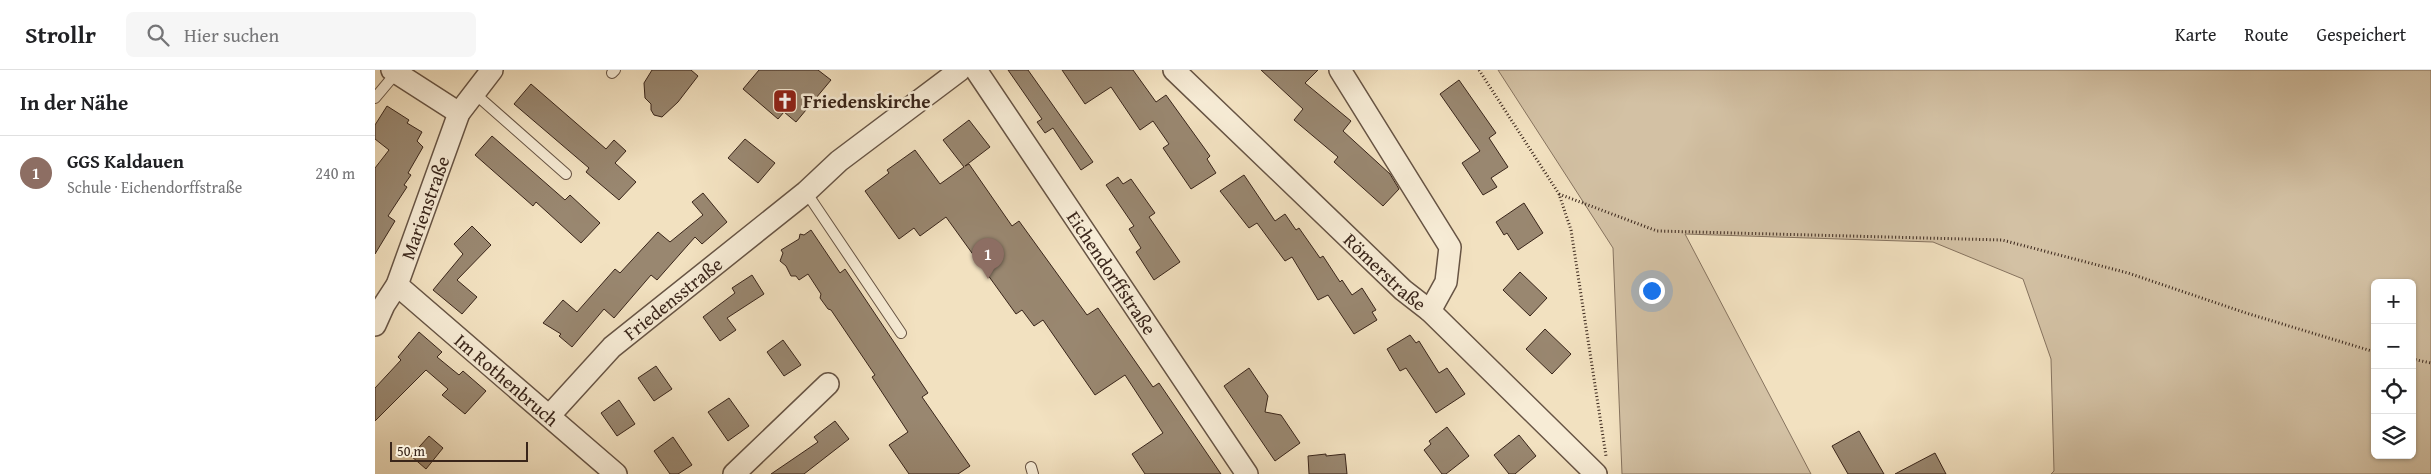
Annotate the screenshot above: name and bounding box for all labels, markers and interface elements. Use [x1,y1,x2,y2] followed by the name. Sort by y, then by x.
[126,12,476,57] search box
[25,17,96,52] text: Strollr
[144,21,172,49] icon: search
[184,21,279,49] text: Hier suchen
[2175,21,2216,48] text: Karte
[2244,21,2289,48] text: Route
[2317,21,2406,48] text: Gespeichert
[20,87,128,118] text: In der Nähe
[803,87,931,115] place label: Friedenskirche
[772,88,798,114] church icon: Friedenskirche
[67,147,184,175] text: GGS Kaldauen
[393,152,456,263] street label: Marienstraße
[32,161,40,185] text: 1
[315,161,355,185] text: 240 m
[67,175,242,199] text: Schule · Eichendorffstraße
[1060,205,1164,340] street label: Eichendorffstraße
[1337,226,1433,317] street label: Römerstraße
[972,238,1004,279] pin: 1
[617,250,728,347] street label: Friedensstraße
[1639,278,1665,304] your location
[2371,279,2416,459] map controls
[2371,279,2416,324] button: +
[2371,324,2416,369] button: −
[448,327,565,433] street label: Im Rothenbruch
[2371,369,2416,414] button: locate
[2371,414,2416,459] button: layers
[390,439,527,462] scale bar
[397,441,425,461] text: 50 m

